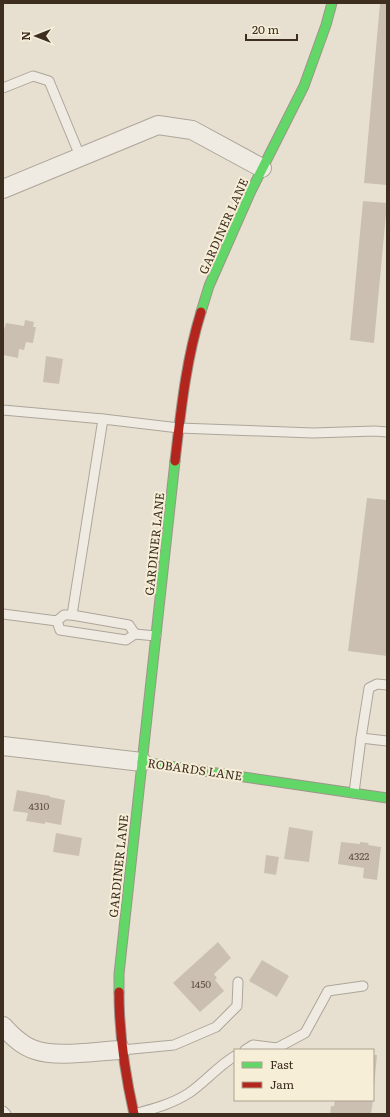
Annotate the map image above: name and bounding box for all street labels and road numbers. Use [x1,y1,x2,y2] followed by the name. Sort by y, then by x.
[194,175,252,277] street label: GARDINER LANE
[140,491,168,596] street label: GARDINER LANE
[146,753,244,785] street label: ROBARDS LANE
[104,813,132,918] street label: GARDINER LANE

